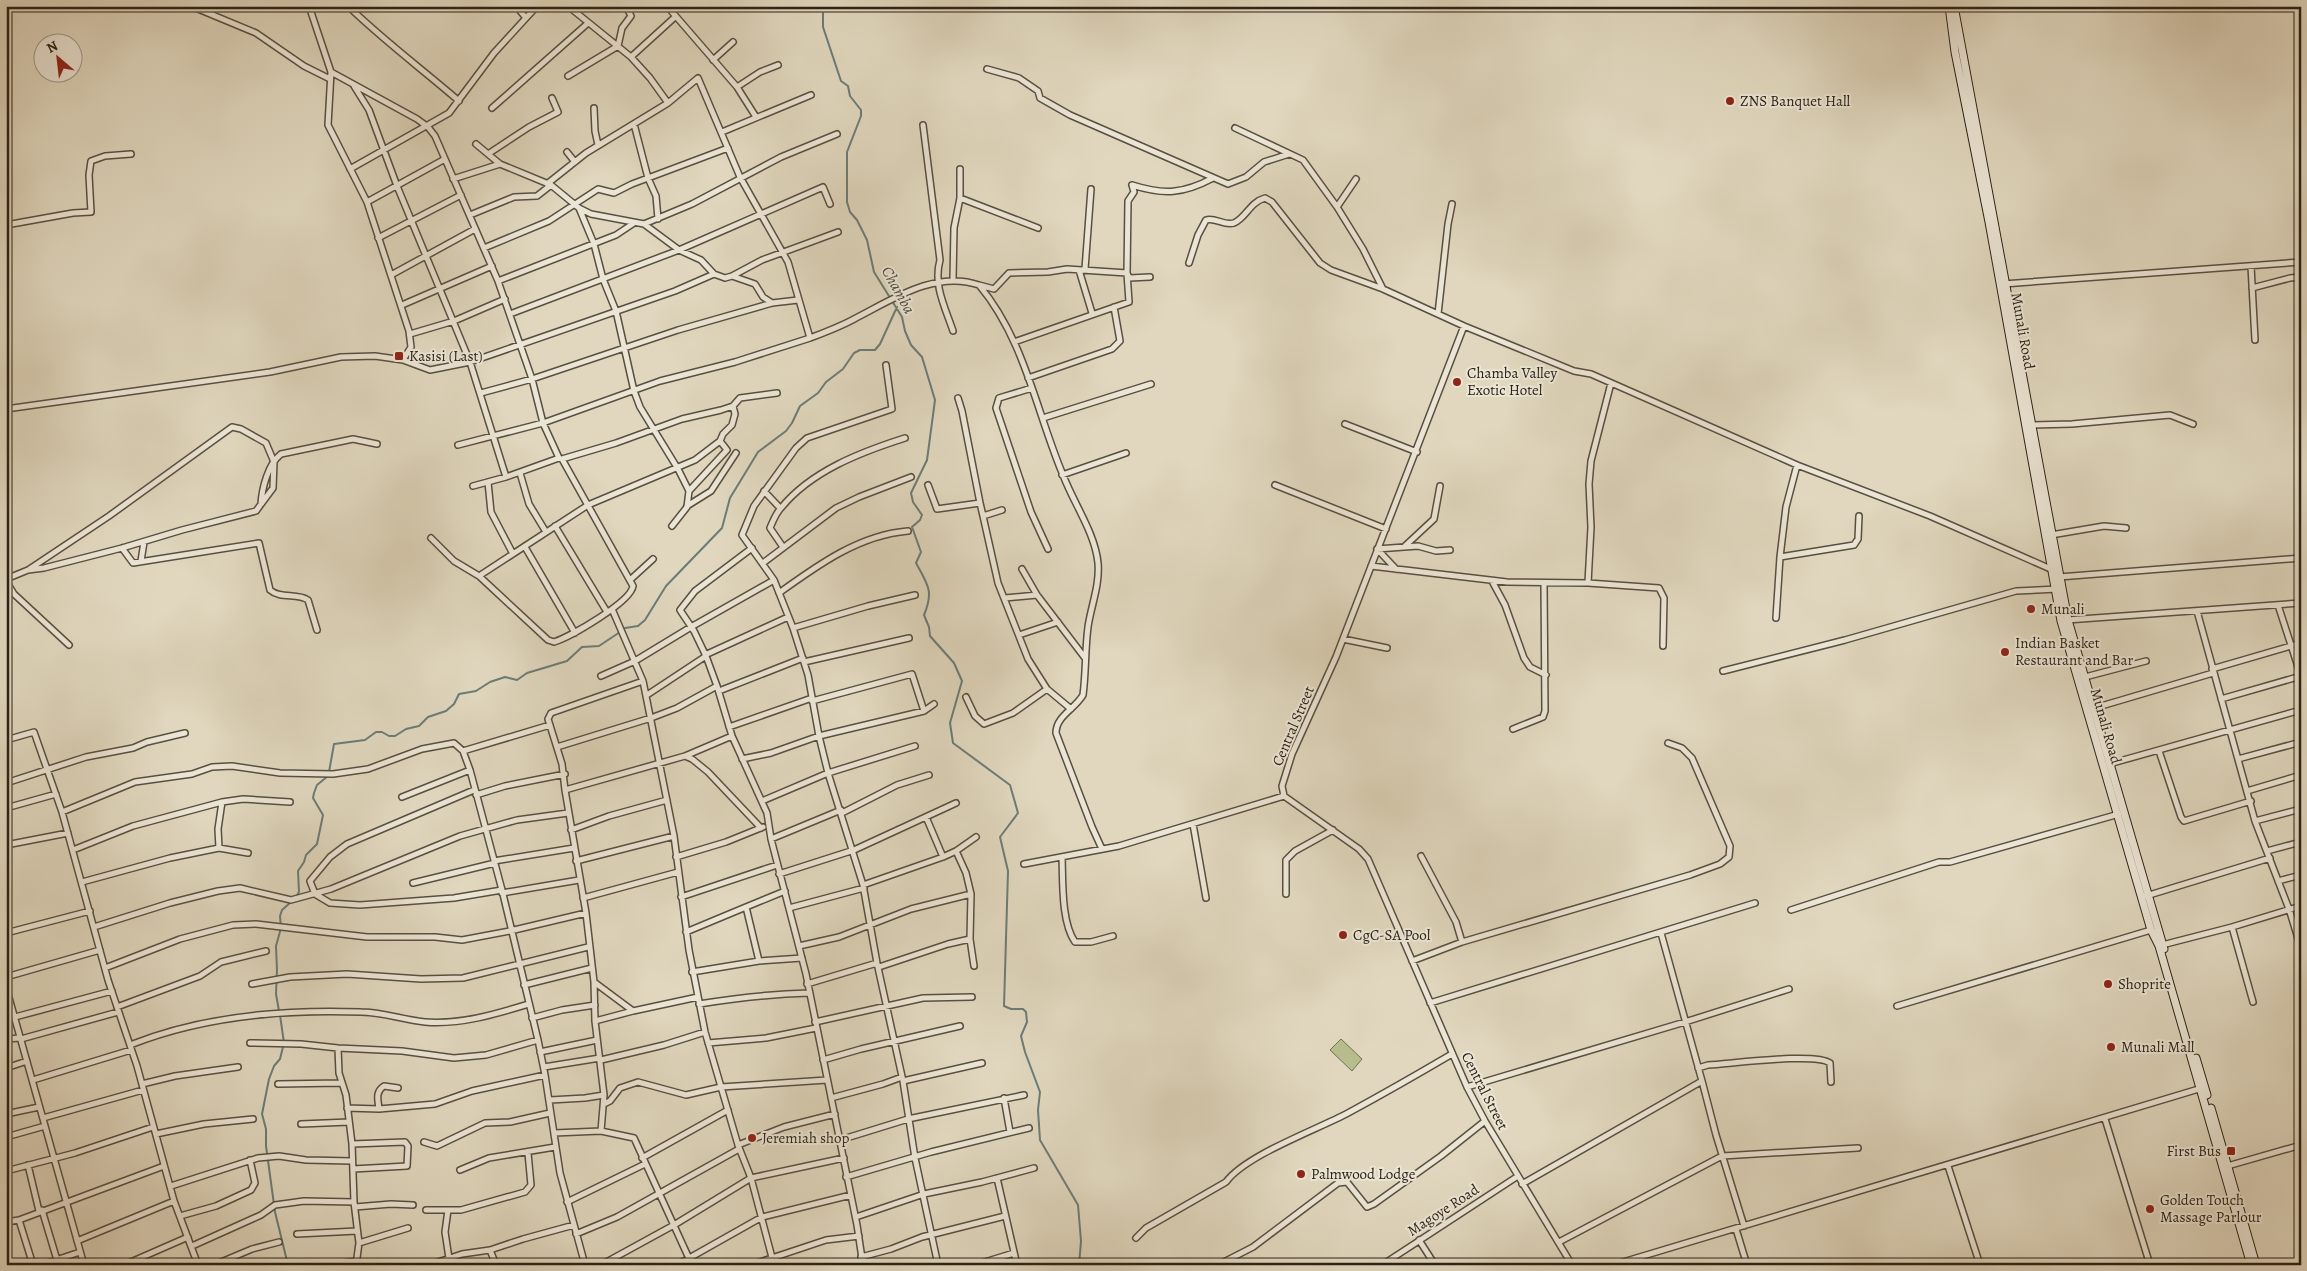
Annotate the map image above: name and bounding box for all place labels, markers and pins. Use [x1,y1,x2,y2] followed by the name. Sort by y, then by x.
[1740,91,1851,111] place label: ZNS Banquet Hall
[1724,95,1736,107] marker: ZNS Banquet Hall
[409,346,483,366] place label: Kasisi (Last)
[393,350,405,362] marker: Kasisi (Last)
[1467,363,1557,400] place label: Chamba Valley Exotic Hotel
[1451,376,1463,388] marker: Chamba Valley Exotic Hotel
[2041,599,2085,619] place label: Munali
[2025,603,2037,615] marker: Munali
[2015,633,2133,670] place label: Indian Basket Restaurant and Bar
[1999,646,2011,658] marker: Indian Basket Restaurant and Bar
[1353,925,1431,945] place label: CgC-SA Pool
[1337,929,1349,941] marker: CgC-SA Pool
[2118,974,2171,994] place label: Shoprite
[2102,978,2114,990] marker: Shoprite
[2121,1037,2195,1057] place label: Munali Mall
[2105,1041,2117,1053] marker: Munali Mall
[762,1128,850,1148] place label: Jeremiah shop
[746,1132,758,1144] marker: Jeremiah shop
[2167,1141,2221,1161] place label: First Bus
[2225,1145,2237,1157] marker: First Bus
[1311,1164,1416,1184] place label: Palmwood Lodge
[1295,1168,1307,1180] marker: Palmwood Lodge
[2160,1190,2262,1227] place label: Golden Touch Massage Parlour
[2144,1203,2156,1215] marker: Golden Touch Massage Parlour

